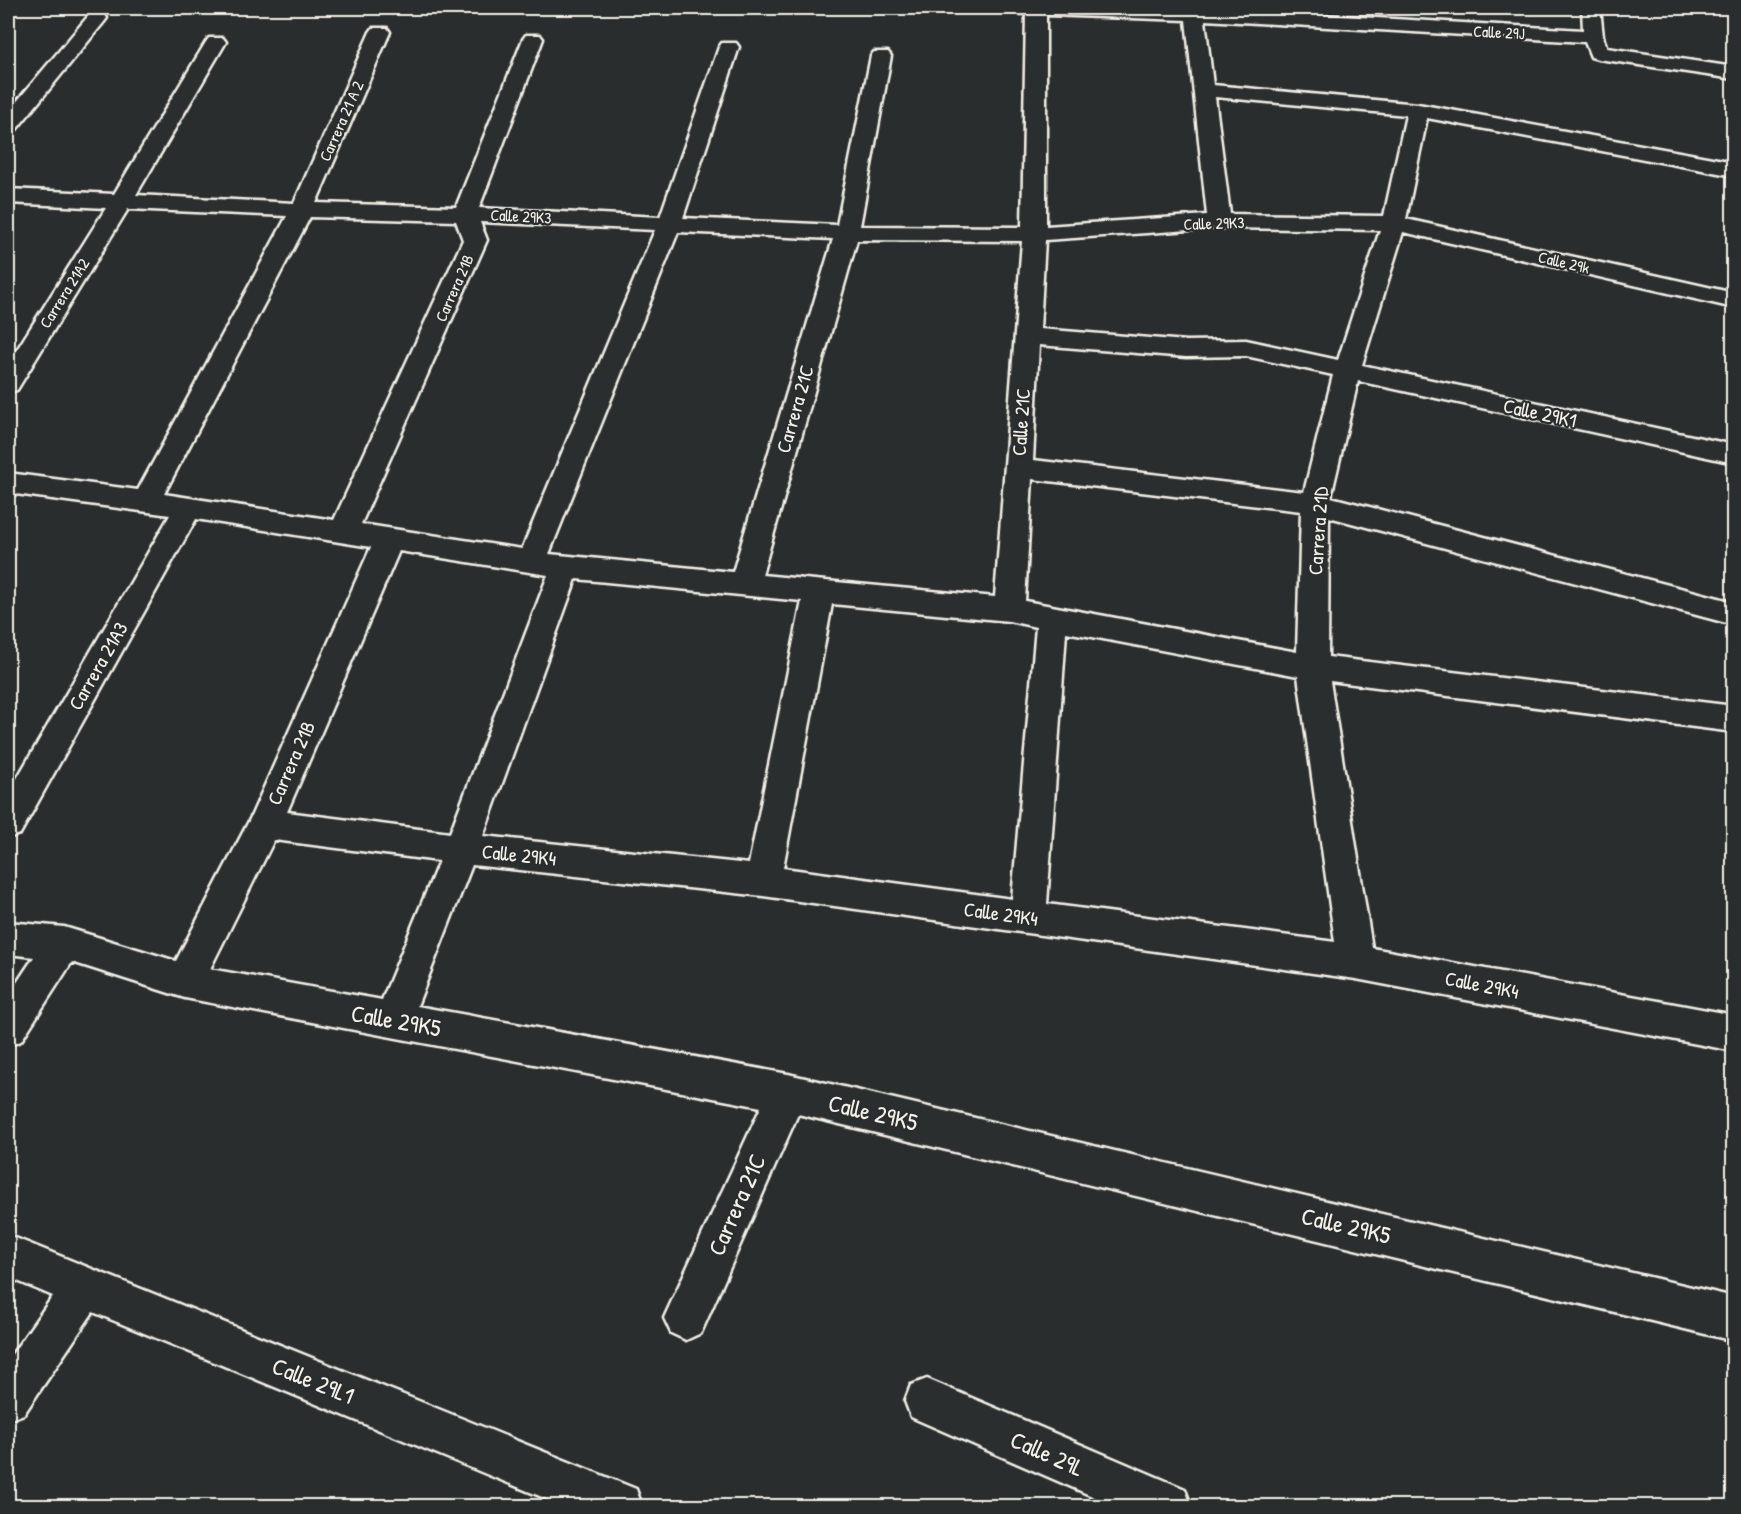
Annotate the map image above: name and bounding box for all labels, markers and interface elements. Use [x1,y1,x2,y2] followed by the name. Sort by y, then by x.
[1473,20,1525,44] street label: Calle 29J
[314,77,369,165] street label: Carrera 21 A 2
[490,203,552,229] street label: Calle 29K3
[1183,211,1245,235] street label: Calle 29K3
[1536,245,1592,279] street label: Calle 29k
[429,251,479,325] street label: Carrera 21B
[34,253,94,332] street label: Carrera 21A2
[769,362,820,456] street label: Carrera 21C
[1005,387,1036,457] street label: Calle 21C
[1501,392,1579,433] street label: Calle 29K1
[1301,485,1334,576] street label: Carrera 21D
[61,617,134,715] street label: Carrera 21A3
[260,717,321,809] street label: Carrera 21B
[481,837,558,872] street label: Calle 29K4
[962,895,1040,932] street label: Calle 29K4
[1443,964,1521,1005] street label: Calle 29K4
[349,996,444,1044] street label: Calle 29K5
[825,1086,921,1138] street label: Calle 29K5
[700,1149,773,1260] street label: Carrera 21C
[1298,1199,1394,1251] street label: Calle 29K5
[268,1349,359,1411] street label: Calle 29L1
[1006,1423,1089,1483] street label: Calle 29L

